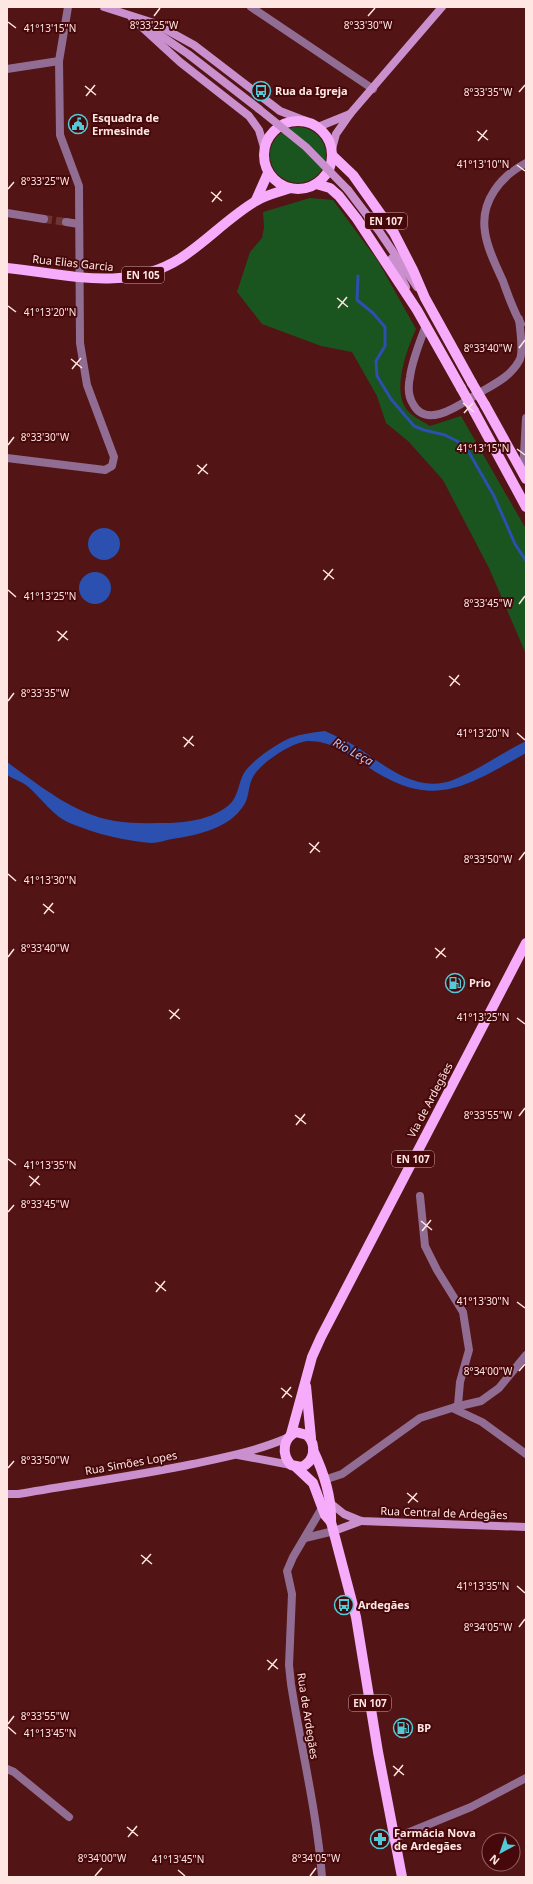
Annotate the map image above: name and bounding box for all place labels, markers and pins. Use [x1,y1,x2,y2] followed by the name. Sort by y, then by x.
[250,80,272,102] bus stop icon: Rua da Igreja
[275,83,348,98] place label: Rua da Igreja
[92,110,159,138] place label: Esquadra de Ermesinde
[67,113,89,135] public building icon: Esquadra de Ermesinde
[444,972,466,994] fuel station icon: Prio
[469,975,491,990] place label: Prio
[333,1594,355,1616] bus stop icon: Ardegães
[358,1597,410,1612] place label: Ardegães
[392,1717,414,1739] fuel station icon: BP
[417,1720,431,1735] place label: BP
[394,1825,476,1853] place label: Farmácia Nova de Ardegães
[369,1828,391,1850] pharmacy icon: Farmácia Nova de Ardegães

